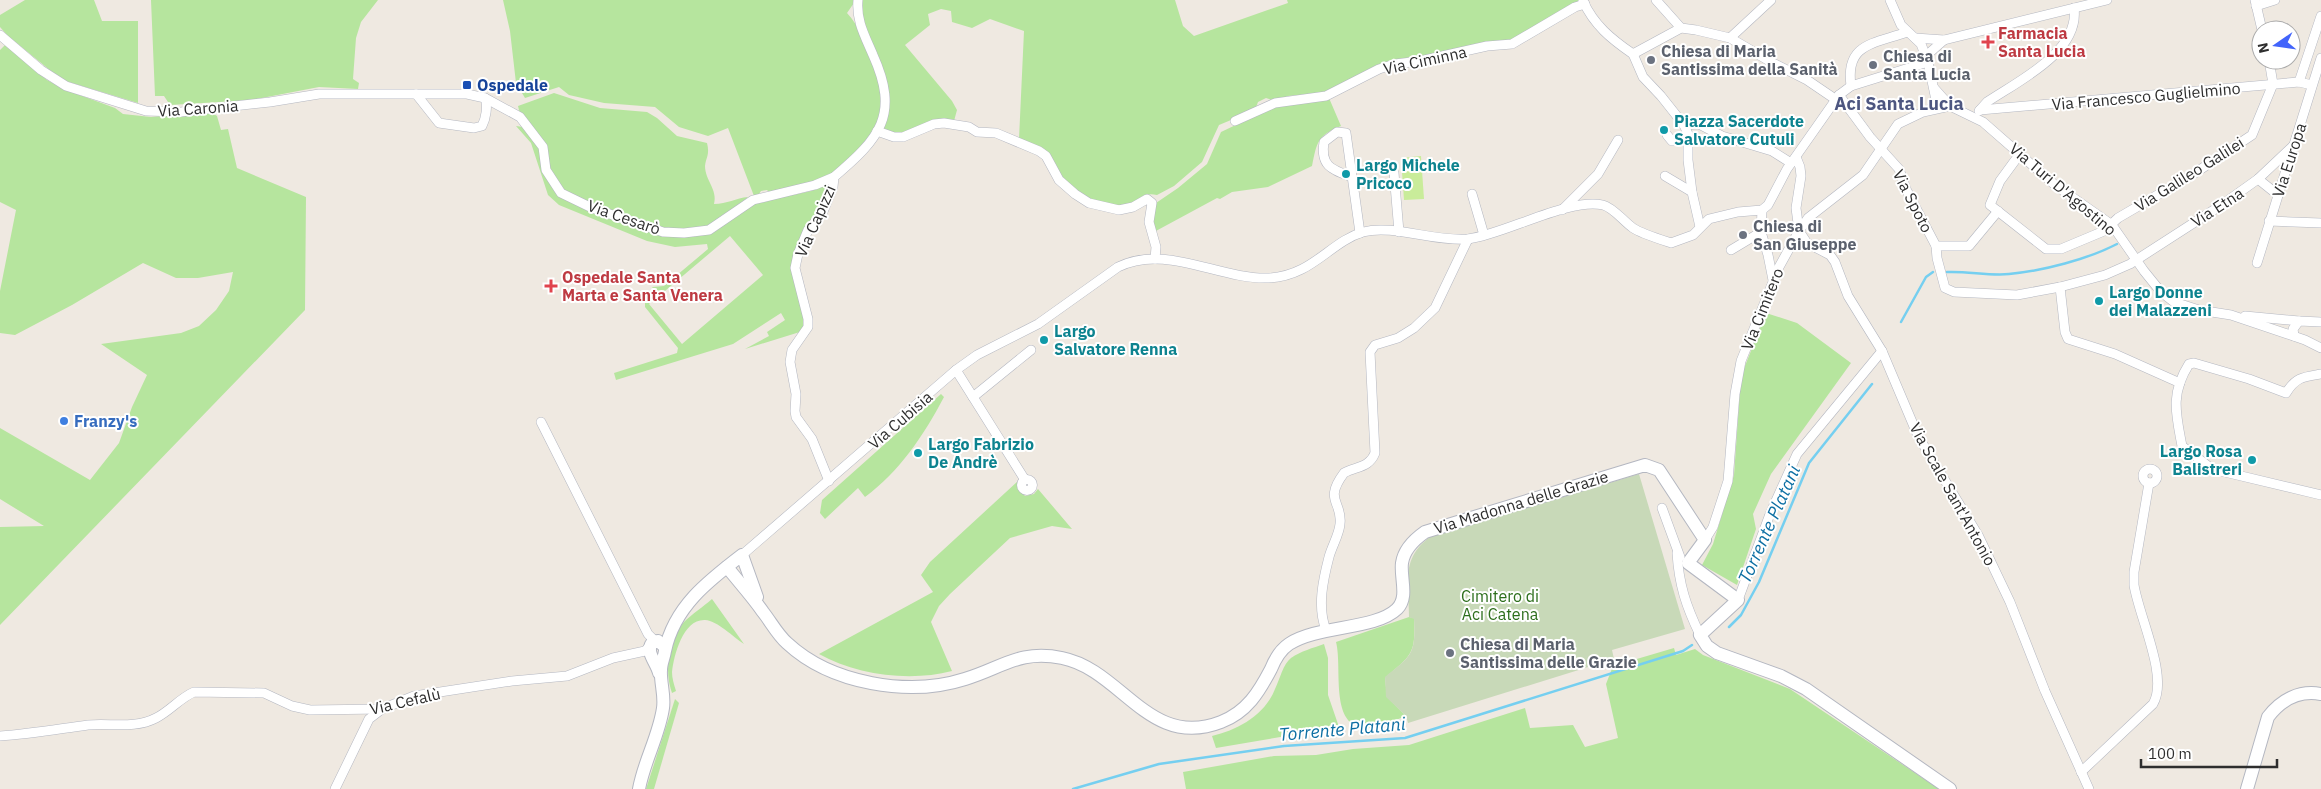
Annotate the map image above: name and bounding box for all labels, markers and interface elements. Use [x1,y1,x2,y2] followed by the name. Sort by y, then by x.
[2251,20,2301,70] north arrow
[1998,23,2086,61] place label: Farmacia Santa Lucia
[1982,36,1994,48] marker: Farmacia Santa Lucia
[1381,41,1469,79] street label: Via Ciminna
[1661,41,1838,79] place label: Chiesa di Maria Santissima della Sanità
[2253,41,2273,55] text: N
[1883,46,1971,84] place label: Chiesa di Santa Lucia
[1645,54,1657,66] marker: Chiesa di Maria Santissima della Sanità
[1867,59,1879,71] marker: Chiesa di Santa Lucia
[477,75,548,95] place label: Ospedale
[2051,78,2241,114] street label: Via Francesco Guglielmino
[461,79,473,91] marker: Ospedale
[1834,92,1964,115] district label: Aci Santa Lucia
[157,95,240,121] street label: Via Caronia
[1674,111,1804,149] place label: Piazza Sacerdote Salvatore Cutuli
[2268,120,2311,200] street label: Via Europa
[1658,124,1670,136] marker: Piazza Sacerdote Salvatore Cutuli
[2131,132,2247,216] street label: Via Galileo Galilei
[2005,138,2121,240] street label: Via Turi D'Agostino
[1356,155,1460,193] place label: Largo Michele Pricoco
[1889,166,1937,236] street label: Via Spoto
[1340,168,1352,180] marker: Largo Michele Pricoco
[790,182,840,260] street label: Via Capizzi
[2187,182,2247,231] street label: Via Etna
[585,195,663,239] street label: Via Cesarò
[1753,216,1857,254] place label: Chiesa di San Giuseppe
[1737,229,1749,241] marker: Chiesa di San Giuseppe
[1736,265,1788,353] street label: Via Cimitero
[562,267,723,305] place label: Ospedale Santa Marta e Santa Venera
[544,279,558,293] marker: Ospedale Santa Marta e Santa Venera
[2109,282,2212,320] place label: Largo Donne dei Malazzeni
[2093,295,2105,307] marker: Largo Donne dei Malazzeni
[1054,321,1177,359] place label: Largo Salvatore Renna
[1038,334,1050,346] marker: Largo Salvatore Renna
[864,386,937,453] street label: Via Cubisia
[74,411,137,431] place label: Franzy's
[58,415,70,427] marker: Franzy's
[1905,419,2001,569] street label: Via Scale Sant'Antonio
[928,434,1034,472] place label: Largo Fabrizio De Andrè
[2160,441,2242,479] place label: Largo Rosa Balistreri
[912,447,924,459] marker: Largo Fabrizio De Andrè
[2246,454,2258,466] marker: Largo Rosa Balistreri
[1733,461,1805,587] water label: Torrente Platani
[1431,466,1611,538] street label: Via Madonna delle Grazie
[1461,586,1539,624] park label: Cimitero di Aci Catena
[1460,634,1637,672] place label: Chiesa di Maria Santissima delle Grazie
[1444,647,1456,659] marker: Chiesa di Maria Santissima delle Grazie
[368,683,442,719] street label: Via Cefalù
[1278,712,1407,746] water label: Torrente Platani
[2141,736,2277,768] scale bar
[2148,744,2192,763] text: 100 m

